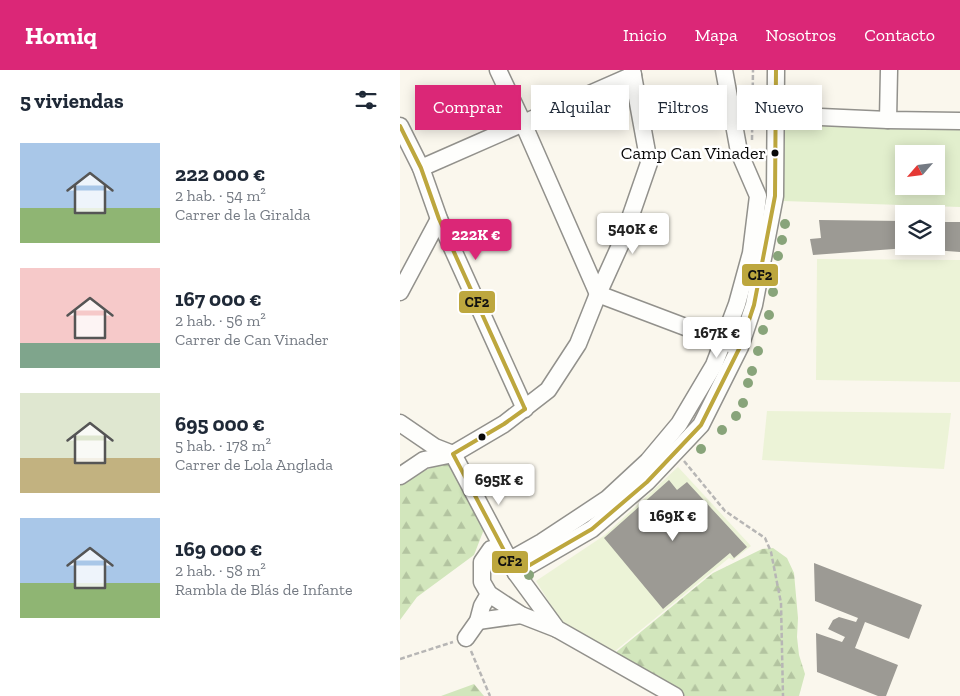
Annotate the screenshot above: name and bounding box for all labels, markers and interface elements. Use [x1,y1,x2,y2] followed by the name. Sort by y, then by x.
[25,21,97,50] text: Homiq
[623,24,667,46] text: Inicio
[695,24,738,46] text: Mapa
[766,24,836,46] text: Nosotros
[864,24,935,46] text: Contacto
[415,85,521,130] chip: Comprar
[531,85,629,130] chip: Alquilar
[639,85,727,130] chip: Filtros
[737,85,822,130] chip: Nuevo
[352,86,380,114] icon: filters
[20,88,124,113] text: 5 viviendas
[621,142,766,164] place label: Camp Can Vinader
[895,145,945,195] north arrow
[895,145,945,255] map controls
[770,148,780,158] marker: Camp Can Vinader
[175,161,265,186] text: 222 000 €
[60,163,120,223] icon: home
[175,186,266,205] text: 2 hab. · 54 m²
[175,205,310,224] text: Carrer de la Giralda
[895,205,945,255] button: layers
[592,212,674,255] pin: 540K €
[435,218,517,261] pin: 222K €
[608,219,658,238] text: 540K €
[451,225,501,244] text: 222K €
[741,263,779,287] line badge: CF2
[748,267,773,284] text: CF2
[175,286,262,311] text: 167 000 €
[60,288,120,348] icon: home
[458,290,496,314] line badge: CF2
[465,294,490,311] text: CF2
[175,311,266,330] text: 2 hab. · 56 m²
[676,316,758,359] pin: 167K €
[694,323,740,342] text: 167K €
[175,330,329,349] text: Carrer de Can Vinader
[175,411,265,436] text: 695 000 €
[60,413,120,473] icon: home
[477,432,487,442] unlabelled marker
[175,436,271,455] text: 5 hab. · 178 m²
[175,455,333,474] text: Carrer de Lola Anglada
[458,464,540,506] pin: 695K €
[475,470,523,489] text: 695K €
[632,500,714,542] pin: 169K €
[650,506,696,525] text: 169K €
[175,536,263,561] text: 169 000 €
[60,538,120,598] icon: home
[491,550,529,574] line badge: CF2
[498,553,523,570] text: CF2
[175,561,266,580] text: 2 hab. · 58 m²
[175,580,352,599] text: Rambla de Blás de Infante

